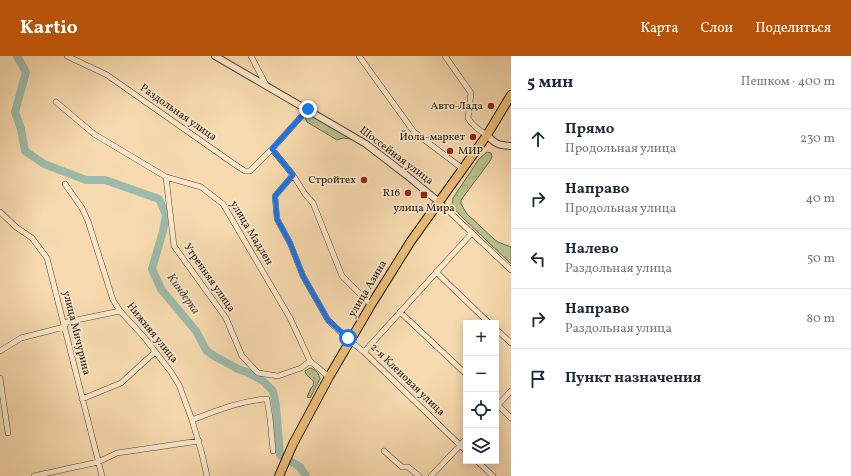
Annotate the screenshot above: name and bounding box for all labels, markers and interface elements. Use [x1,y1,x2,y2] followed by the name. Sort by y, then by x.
[20,15,78,41] text: Kartio
[640,19,678,38] text: Карта
[700,19,733,38] text: Слои
[755,19,831,38] text: Поделиться
[527,71,573,94] text: 5 мин
[741,73,835,91] text: Пешком · 400 m
[137,81,220,145] street label: Раздольная улица
[430,99,484,114] place label: Авто-Лада
[299,100,317,118] route end
[486,101,496,111] marker: Авто-Лада
[565,119,614,140] text: Прямо
[356,123,437,189] street label: Шоссейная улица
[527,128,549,150] icon: ahead
[399,130,465,145] place label: Йола-маркет
[800,130,835,148] text: 230 m
[468,132,478,142] marker: Йола-маркет
[565,140,676,158] text: Продольная улица
[458,144,483,159] place label: МИР
[445,146,455,156] marker: МИР
[308,173,356,188] place label: Стройтех
[359,175,369,185] marker: Стройтех
[565,179,629,200] text: Направо
[383,186,400,201] place label: R16
[403,188,413,198] marker: R16
[527,188,549,210] icon: right
[419,190,429,200] marker: улица Мира
[806,190,835,208] text: 40 m
[226,198,276,268] street label: улица Мадлен
[565,200,676,218] text: Продольная улица
[393,201,455,216] place label: улица Мира
[565,239,619,260] text: Налево
[180,241,239,316] street label: Утренняя улица
[527,248,549,270] icon: left
[807,250,835,268] text: 50 m
[345,257,391,320] street label: улица Азина
[565,260,672,278] text: Раздольная улица
[163,270,203,318] water label: Киндерка
[58,289,94,377] street label: улица Мичурина
[123,299,182,367] street label: Нижняя улица
[565,299,629,320] text: Направо
[527,308,549,330] icon: right
[806,310,835,328] text: 80 m
[463,320,499,464] map controls
[463,320,499,356] button: +
[565,320,672,338] text: Раздольная улица
[339,329,357,347] route start
[366,340,448,420] street label: 2-я Кленовая улица
[463,356,499,392] button: −
[527,368,549,390] icon: arrive
[565,368,701,389] text: Пункт назначения
[463,392,499,428] button: locate
[463,428,499,464] button: layers

